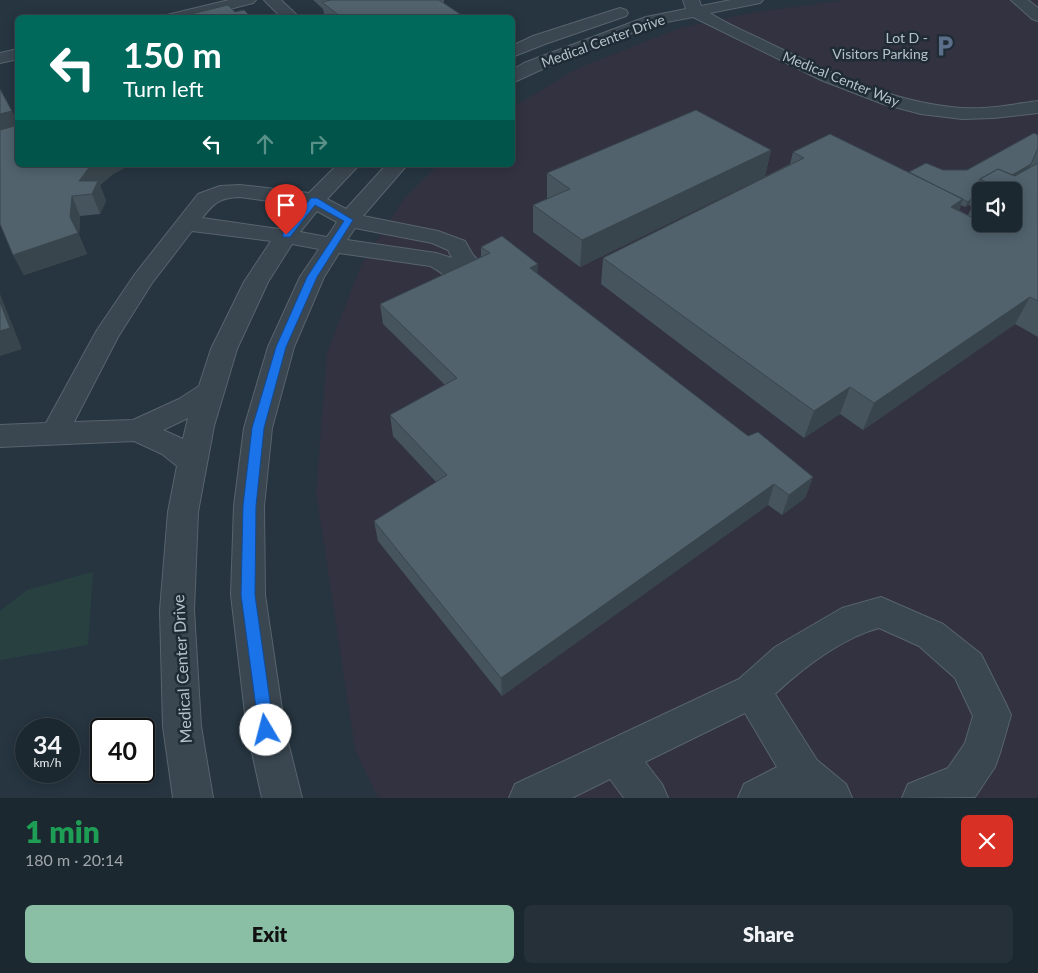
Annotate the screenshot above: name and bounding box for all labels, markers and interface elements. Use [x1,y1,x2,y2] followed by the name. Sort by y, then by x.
[539,10,667,71] street label: Medical Center Drive
[832,29,928,62] place label: Lot D - Visitors Parking
[123,33,222,75] text: 150 m
[932,33,958,59] parking icon: Lot D - Visitors Parking
[40,35,105,100] icon: left
[780,47,903,110] street label: Medical Center Way
[123,75,204,102] text: Turn left
[198,130,226,158] icon: left
[251,130,279,158] icon: ahead
[304,130,332,158] icon: right
[972,182,1022,232] map controls
[972,182,1022,232] button: sound
[265,184,307,235] pin
[272,191,300,219] icon: arrive
[168,594,195,744] street label: Medical Center Drive
[239,703,291,755] position arrow
[90,718,155,783] speed limit sign: 40
[33,729,62,759] text: 34
[33,755,62,770] text: km/h
[25,813,100,849] text: 1 min
[961,815,1013,867] button: close
[25,850,124,869] text: 180 m · 20:14
[25,905,514,963] button: Exit
[524,905,1013,963] button: Share

